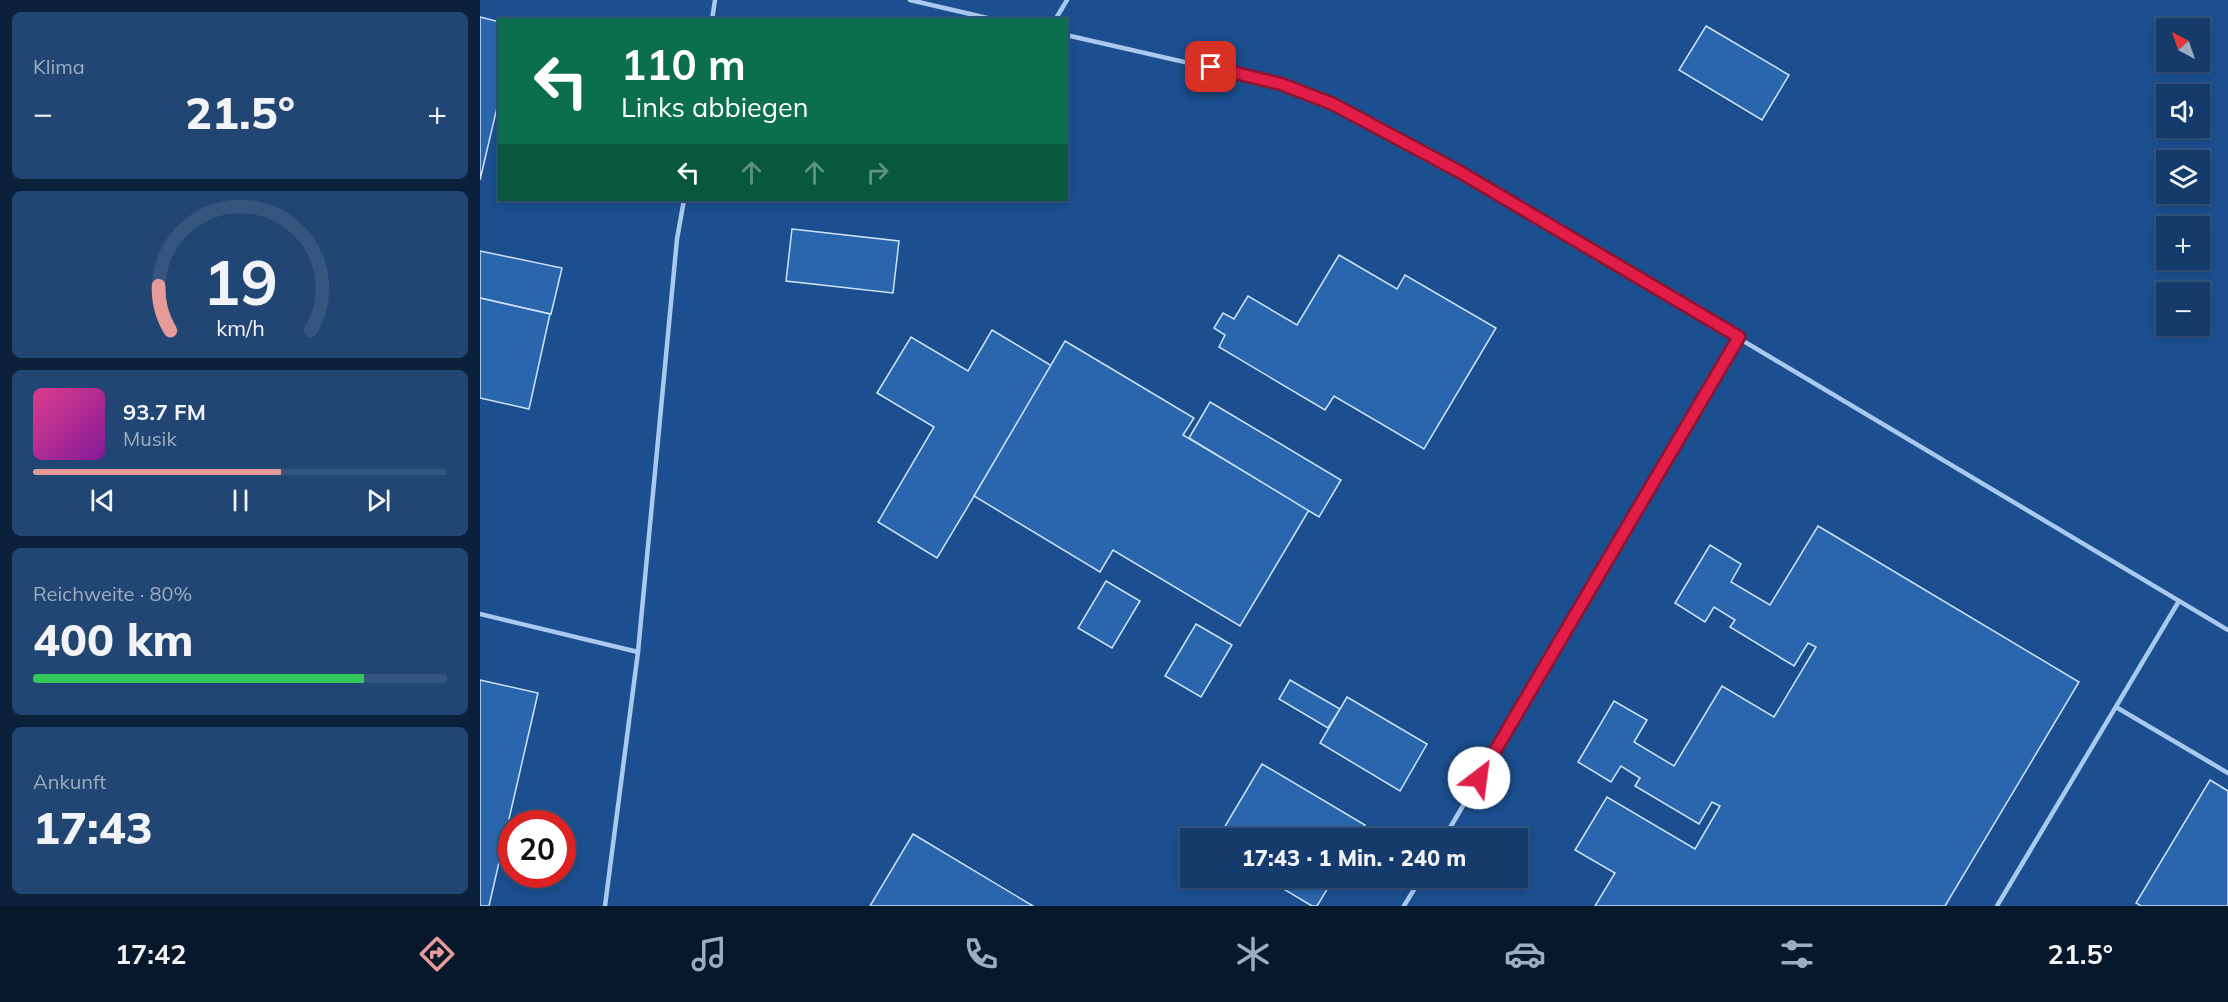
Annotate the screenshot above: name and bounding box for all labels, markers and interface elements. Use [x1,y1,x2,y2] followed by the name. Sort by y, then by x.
[2156,18,2210,72] north arrow
[2156,18,2210,336] map controls
[621,38,746,91] text: 110 m
[1185,41,1236,92] pin
[522,42,600,120] icon: left
[1194,50,1227,83] icon: arrive
[33,54,85,79] text: Klima
[185,84,295,140] text: 21.5°
[2156,84,2210,138] button: sound
[621,90,809,124] text: Links abbiegen
[33,92,53,133] text: −
[427,92,447,133] text: +
[2156,150,2210,204] button: layers
[672,156,705,189] icon: left
[735,156,768,189] icon: ahead
[798,156,831,189] icon: ahead
[861,156,894,189] icon: right
[2156,216,2210,270] button: +
[203,242,277,321] text: 19
[2156,282,2210,336] button: −
[216,315,264,342] text: km/h
[123,398,206,426] text: 93.7 FM
[123,426,177,451] text: Musik
[86,484,119,517] icon: previous
[224,484,257,517] icon: pause
[362,484,395,517] icon: next
[33,581,192,606] text: Reichweite · 80%
[33,611,194,667] text: 400 km
[1447,746,1511,810] position arrow
[33,769,106,794] text: Ankunft
[33,799,153,855] text: 17:43
[498,810,576,888] speed limit sign: 20
[1242,844,1466,872] text: 17:43 · 1 Min. · 240 m
[416,933,458,975] icon: directions
[688,933,730,975] icon: music
[960,933,1002,975] icon: phone
[1232,933,1274,975] icon: climate
[1504,933,1546,975] icon: car
[1776,933,1818,975] icon: filters
[115,937,186,971] text: 17:42
[2047,937,2113,971] text: 21.5°

